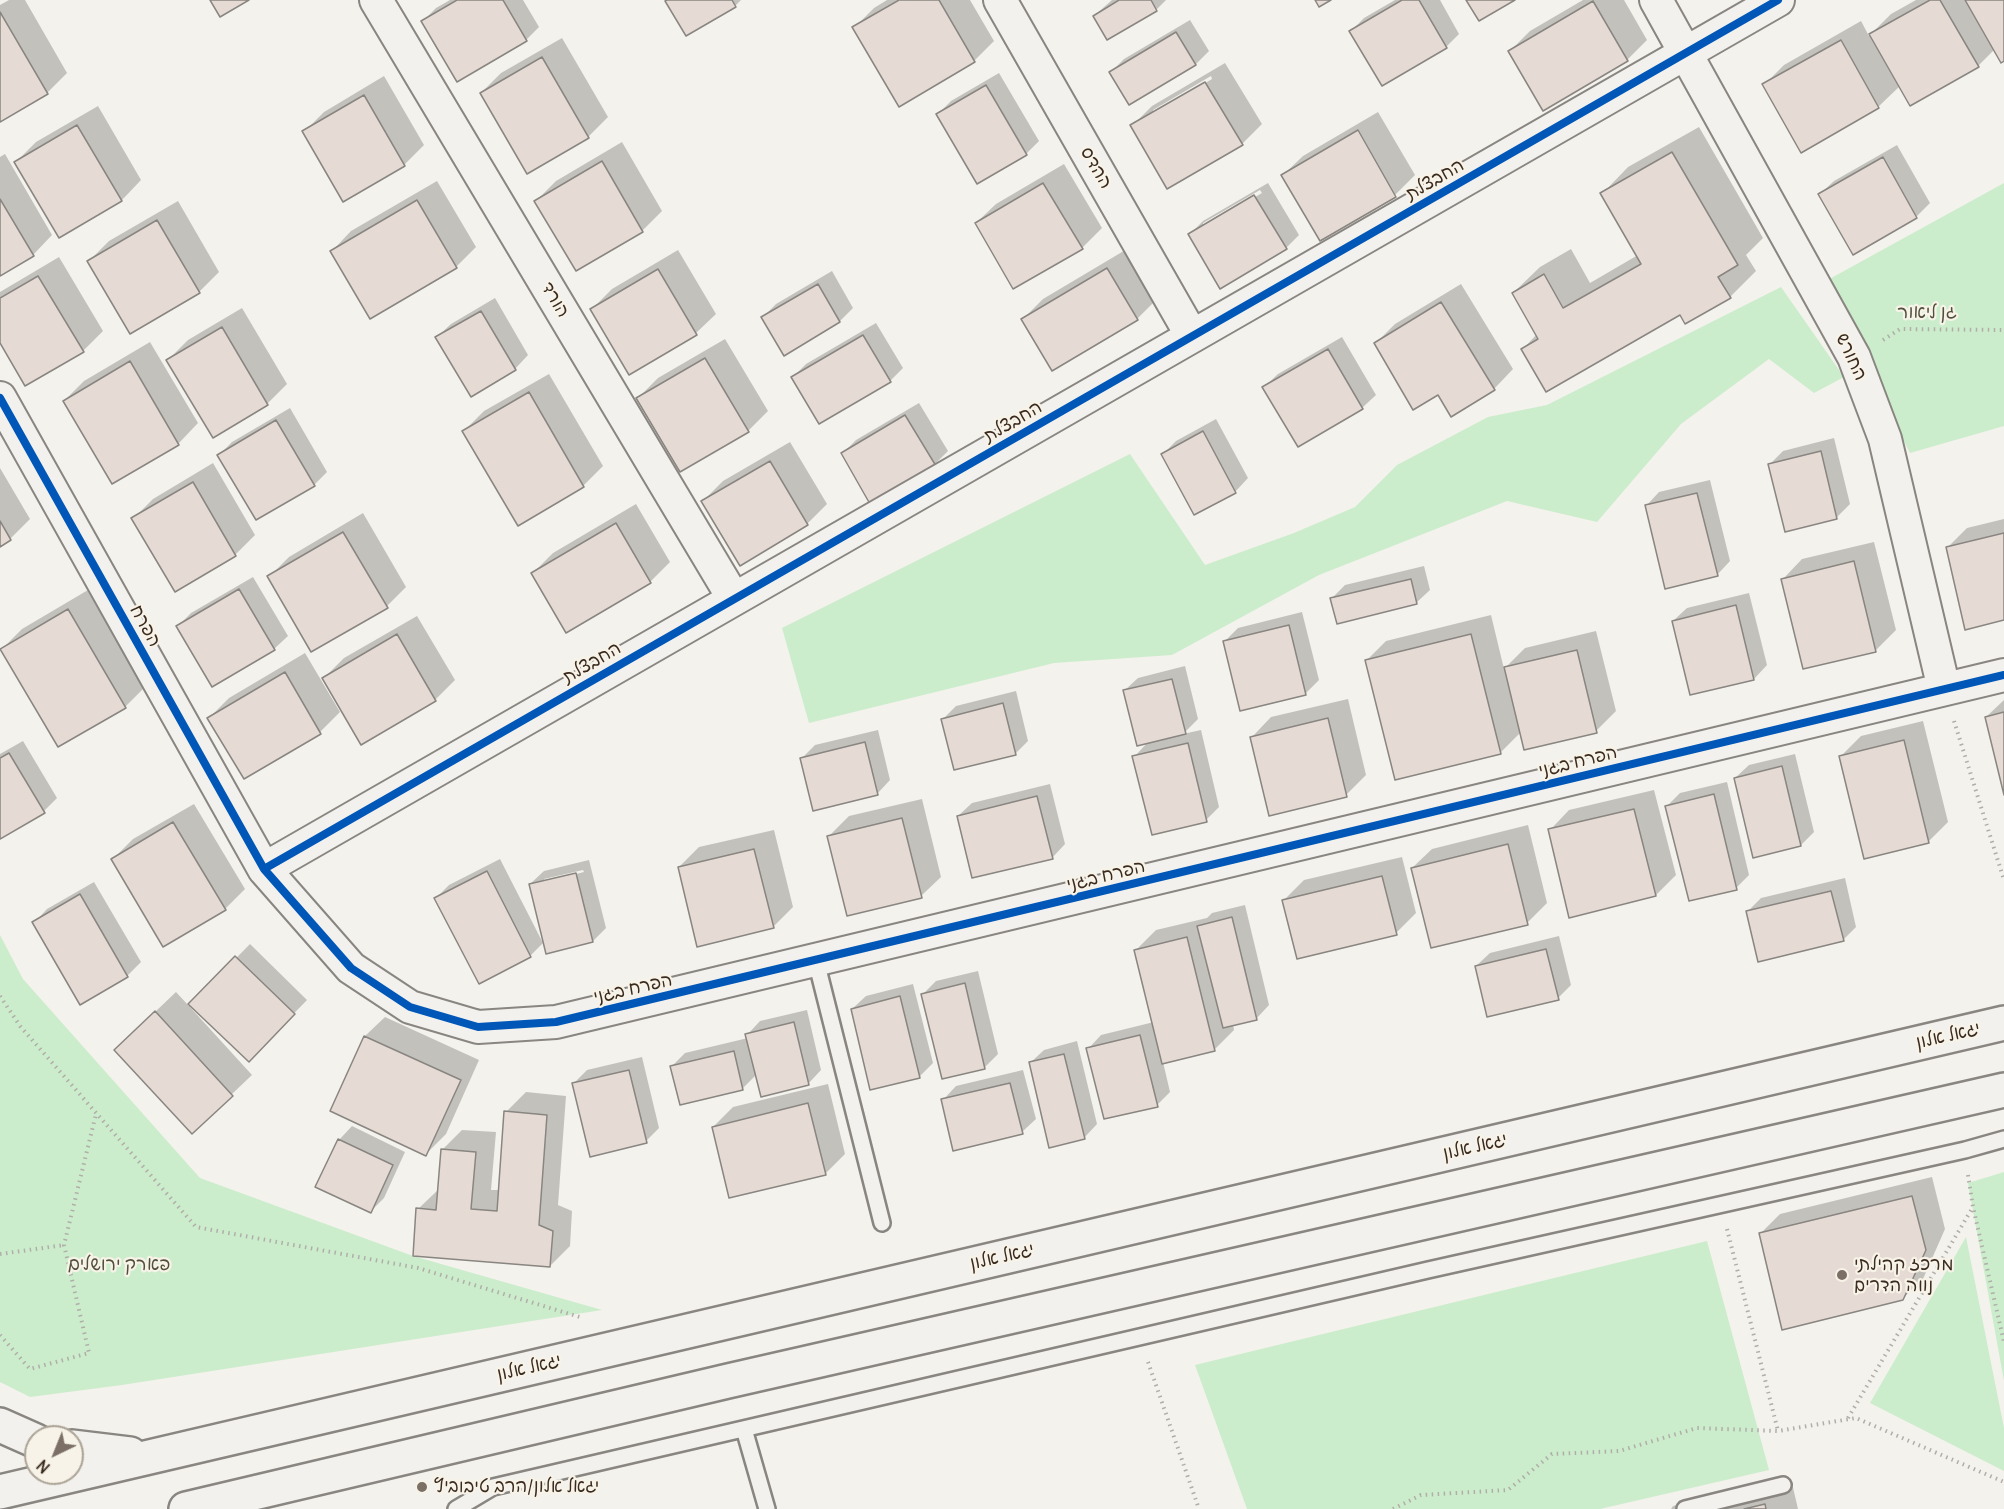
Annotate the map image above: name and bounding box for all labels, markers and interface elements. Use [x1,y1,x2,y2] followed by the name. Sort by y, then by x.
[1075,143,1117,193] street label: ההדס
[1402,155,1468,205] street label: החבצלת
[536,278,574,322] street label: הורד
[1897,302,1957,324] park label: גן ליאור
[1831,330,1871,384] street label: החורש
[980,397,1046,447] street label: החבצלת
[125,601,165,651] street label: הפרח
[559,638,625,688] street label: החבצלת
[1537,742,1619,782] street label: הפרח בגני
[1065,856,1147,896] street label: הפרח בגני
[592,969,674,1009] street label: הפרח בגני
[1914,1018,1982,1054] street label: יגאל אלון
[1441,1129,1509,1165] street label: יגאל אלון
[968,1239,1036,1275] street label: יגאל אלון
[68,1254,170,1276] park label: פארק ירושלים
[1854,1254,1954,1296] place label: מרכז קהילתי נווה הדרים
[1835,1268,1849,1282] marker: מרכז קהילתי נווה הדרים
[495,1350,563,1386] street label: יגאל אלון
[24,1425,84,1485] north arrow
[32,1456,54,1478] text: N
[434,1476,599,1498] place label: יגאל אלון/הרב טיבוביץ
[415,1480,429,1494] marker: יגאל אלון/הרב טיבוביץ

